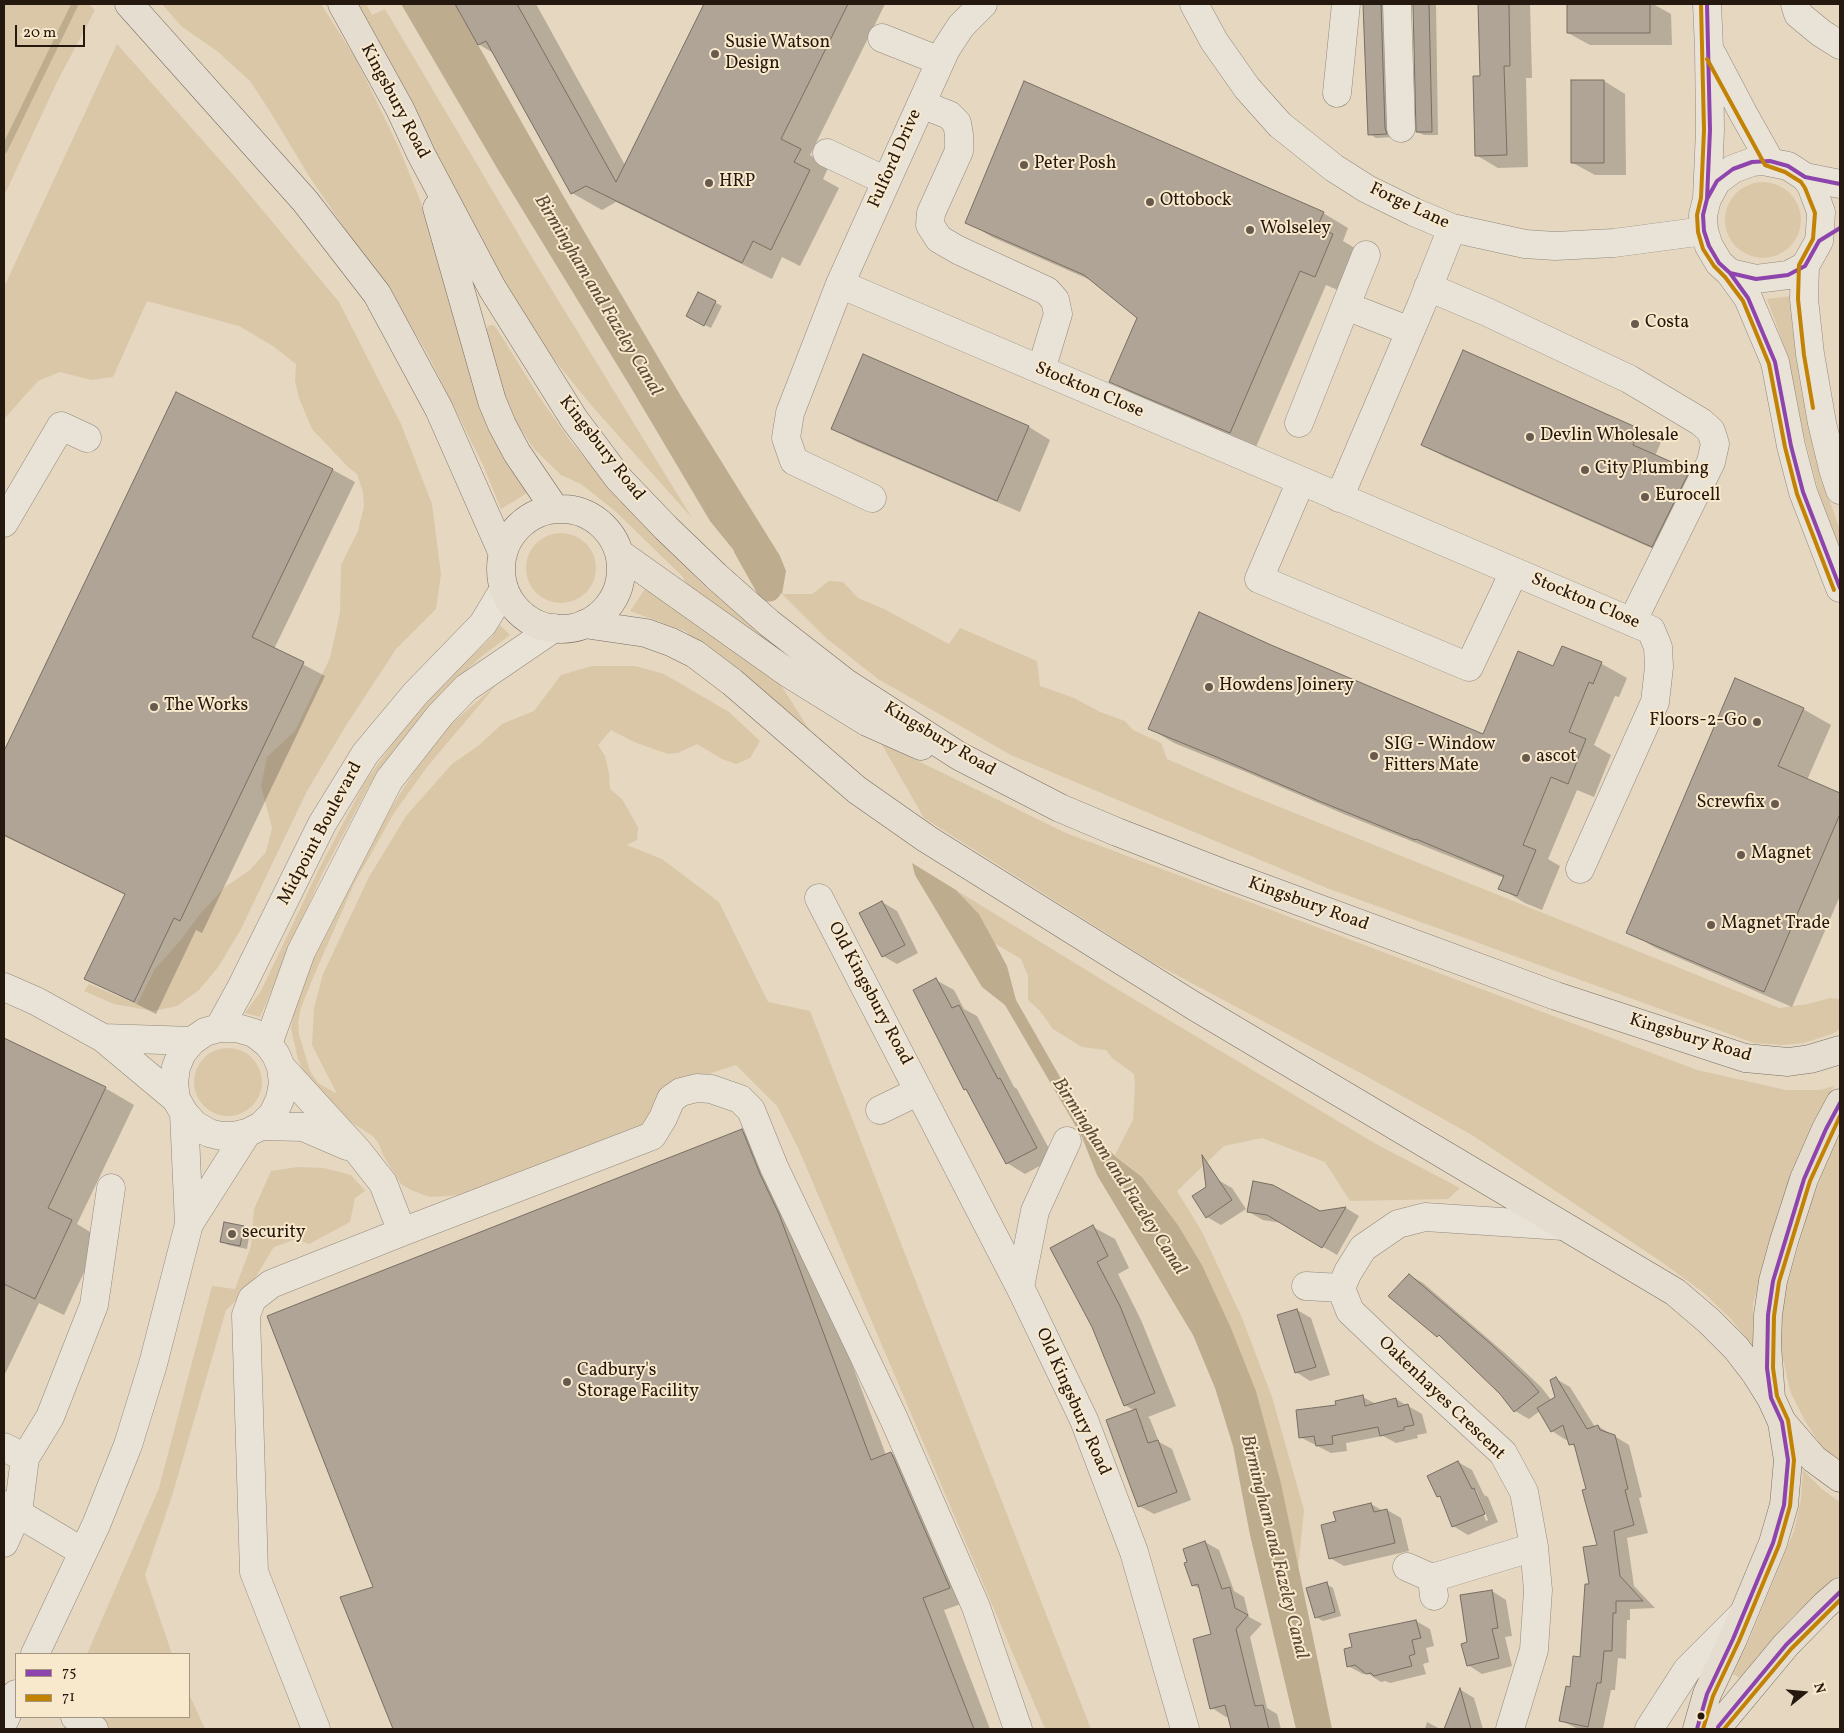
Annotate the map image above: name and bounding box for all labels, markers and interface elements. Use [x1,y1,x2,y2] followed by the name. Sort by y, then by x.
[18,15,88,47] scale bar
[23,23,56,44] text: 20 m
[725,33,830,76] place label: Susie Watson Design
[355,41,433,163] street label: Kingsbury Road
[709,48,721,60] marker: Susie Watson Design
[865,106,927,212] street label: Fulford Drive
[1034,154,1117,176] place label: Peter Posh
[1018,159,1030,171] marker: Peter Posh
[719,172,755,194] place label: HRP
[703,177,715,189] marker: HRP
[1365,179,1453,235] street label: Forge Lane
[528,191,666,401] water label: Birmingham and Fazeley Canal
[1160,191,1232,213] place label: Ottobock
[1144,196,1156,208] marker: Ottobock
[1260,219,1331,241] place label: Wolseley
[1244,224,1256,236] marker: Wolseley
[1645,313,1689,335] place label: Costa
[1629,318,1641,330] marker: Costa
[1031,358,1147,424] street label: Stockton Close
[553,392,649,506] street label: Kingsbury Road
[1540,426,1679,448] place label: Devlin Wholesale
[1524,431,1536,443] marker: Devlin Wholesale
[1595,459,1709,481] place label: City Plumbing
[1579,464,1591,476] marker: City Plumbing
[1655,486,1720,508] place label: Eurocell
[1639,491,1651,503] marker: Eurocell
[1527,569,1643,635] street label: Stockton Close
[1219,676,1354,698] place label: Howdens Joinery
[1203,681,1215,693] marker: Howdens Joinery
[164,696,248,718] place label: The Works
[879,698,999,782] street label: Kingsbury Road
[148,701,160,713] marker: The Works
[1649,711,1747,733] place label: Floors-2-Go
[1751,716,1763,728] marker: Floors-2-Go
[1384,735,1495,778] place label: SIG - Window Fitters Mate
[1536,747,1577,769] place label: ascot
[1368,750,1380,762] marker: SIG - Window Fitters Mate
[1520,752,1532,764] marker: ascot
[274,759,368,909] street label: Midpoint Boulevard
[1697,793,1765,815] place label: Screwfix
[1769,798,1781,810] marker: Screwfix
[1751,844,1812,866] place label: Magnet
[1735,849,1747,861] marker: Magnet
[1245,873,1371,937] street label: Kingsbury Road
[1721,914,1830,936] place label: Magnet Trade
[822,919,916,1069] street label: Old Kingsbury Road
[1705,919,1717,931] marker: Magnet Trade
[1626,1010,1754,1068] street label: Kingsbury Road
[1046,1074,1190,1280] water label: Birmingham and Fazeley Canal
[242,1223,305,1245] place label: security
[226,1228,238,1240] marker: security
[1030,1325,1114,1479] street label: Old Kingsbury Road
[1373,1333,1509,1465] street label: Oakenhayes Crescent
[577,1361,699,1404] place label: Cadbury's Storage Facility
[561,1376,573,1388] marker: Cadbury's Storage Facility
[1234,1433,1312,1661] water label: Birmingham and Fazeley Canal
[15,1653,190,1718] legend
[62,1662,77,1683] text: 75
[1779,1668,1829,1718] north arrow
[1808,1681,1829,1696] text: N
[62,1687,75,1708] text: 71
[1696,1711,1706,1721] unlabelled marker

